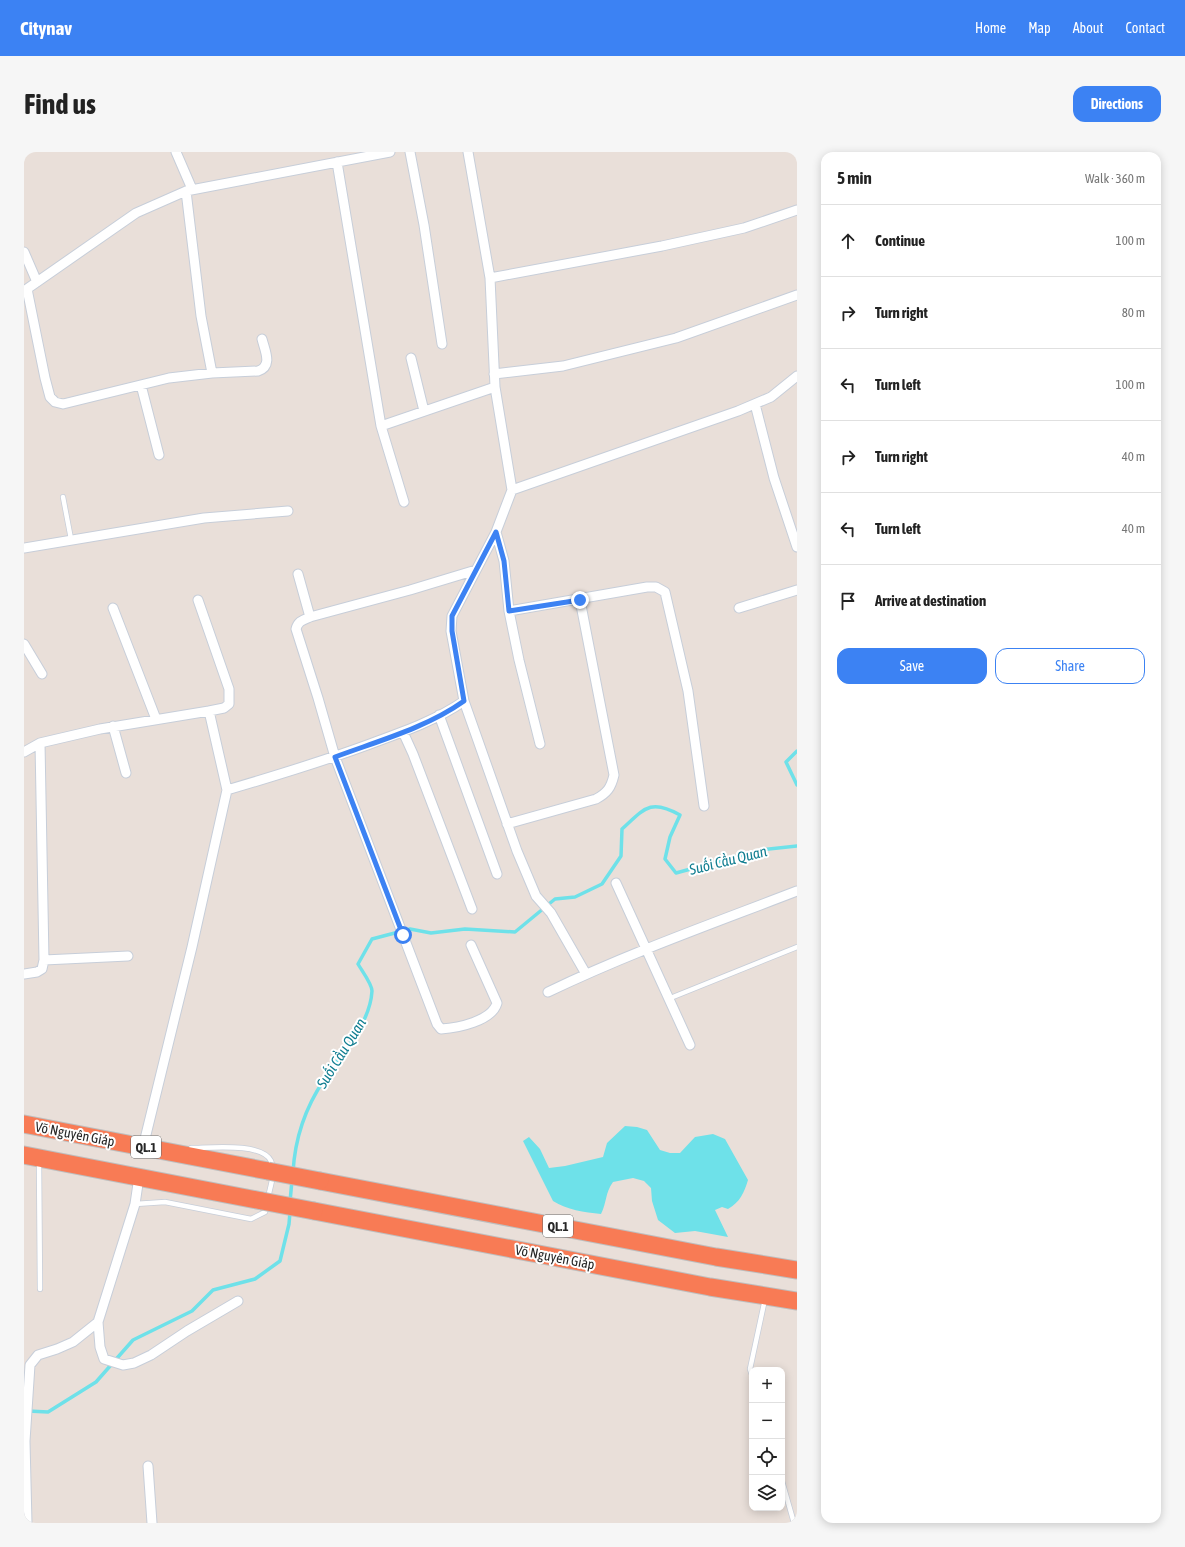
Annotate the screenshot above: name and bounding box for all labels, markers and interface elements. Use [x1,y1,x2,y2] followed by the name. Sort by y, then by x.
[20,17,72,39] text: Citynav
[975,20,1006,36] text: Home
[1028,20,1051,36] text: Map
[1073,20,1104,36] text: About
[1126,20,1165,36] text: Contact
[1073,86,1161,122] button: Directions
[24,88,96,120] text: Find us
[837,168,872,188] text: 5 min
[1085,171,1145,186] text: Walk · 360 m
[837,230,859,252] icon: ahead
[875,232,925,249] text: Continue
[1116,233,1145,248] text: 100 m
[837,302,859,324] icon: right
[875,304,928,321] text: Turn right
[1122,305,1145,320] text: 80 m
[837,374,859,396] icon: left
[875,376,921,393] text: Turn left
[1116,377,1145,392] text: 100 m
[837,446,859,468] icon: right
[875,448,928,465] text: Turn right
[1122,449,1145,464] text: 40 m
[837,518,859,540] icon: left
[875,520,921,537] text: Turn left
[1122,521,1145,536] text: 40 m
[837,590,859,612] icon: arrive
[571,591,589,609] route end
[875,592,986,609] text: Arrive at destination
[837,648,987,684] button: Save
[995,648,1145,684] button: Share
[686,842,769,878] water label: Suối Cầu Quan
[394,926,412,944] route start
[312,1015,369,1092] water label: Suối Cầu Quan
[34,1118,116,1150] street label: Võ Nguyên Giáp
[131,1136,161,1158] road number: QL.1
[543,1215,573,1237] road number: QL.1
[514,1241,596,1273] street label: Võ Nguyên Giáp
[749,1367,785,1511] map controls
[749,1367,785,1403] button: +
[749,1403,785,1439] button: −
[749,1439,785,1475] button: locate
[749,1475,785,1511] button: layers

